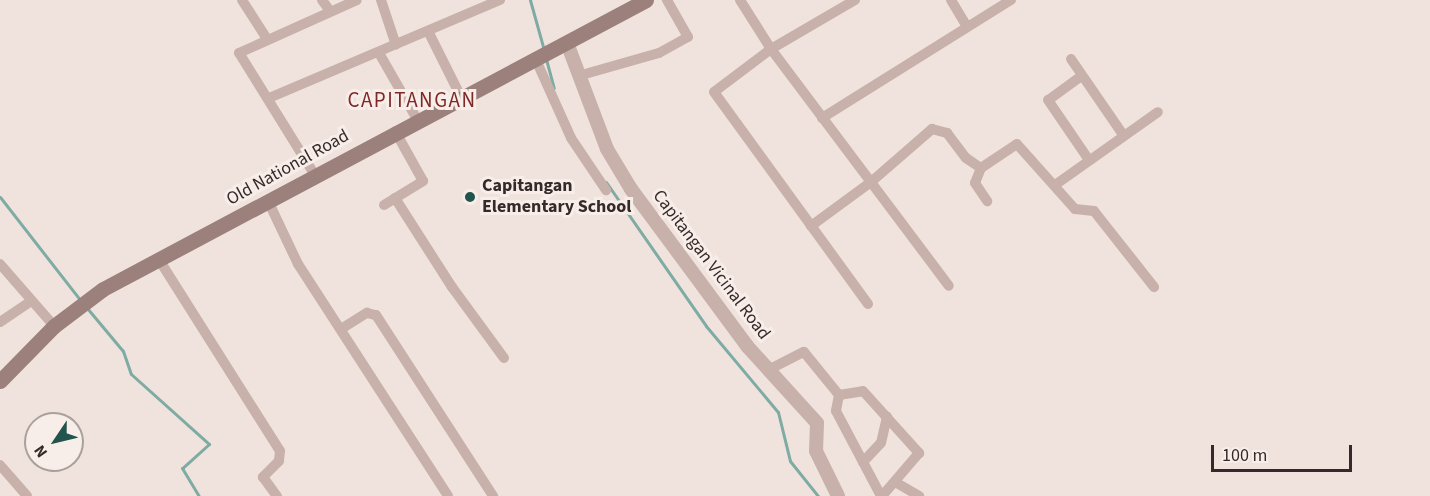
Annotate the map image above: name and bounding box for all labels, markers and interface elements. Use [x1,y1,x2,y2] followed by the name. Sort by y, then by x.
[347,87,477,113] district label: CAPITANGAN
[223,125,353,211] street label: Old National Road
[482,176,632,219] place label: Capitangan Elementary School
[648,186,774,344] street label: Capitangan Vicinal Road
[463,190,477,204] marker: Capitangan Elementary School
[24,412,84,472] north arrow
[1214,433,1355,471] scale bar
[29,441,53,462] text: N
[1222,443,1267,468] text: 100 m

